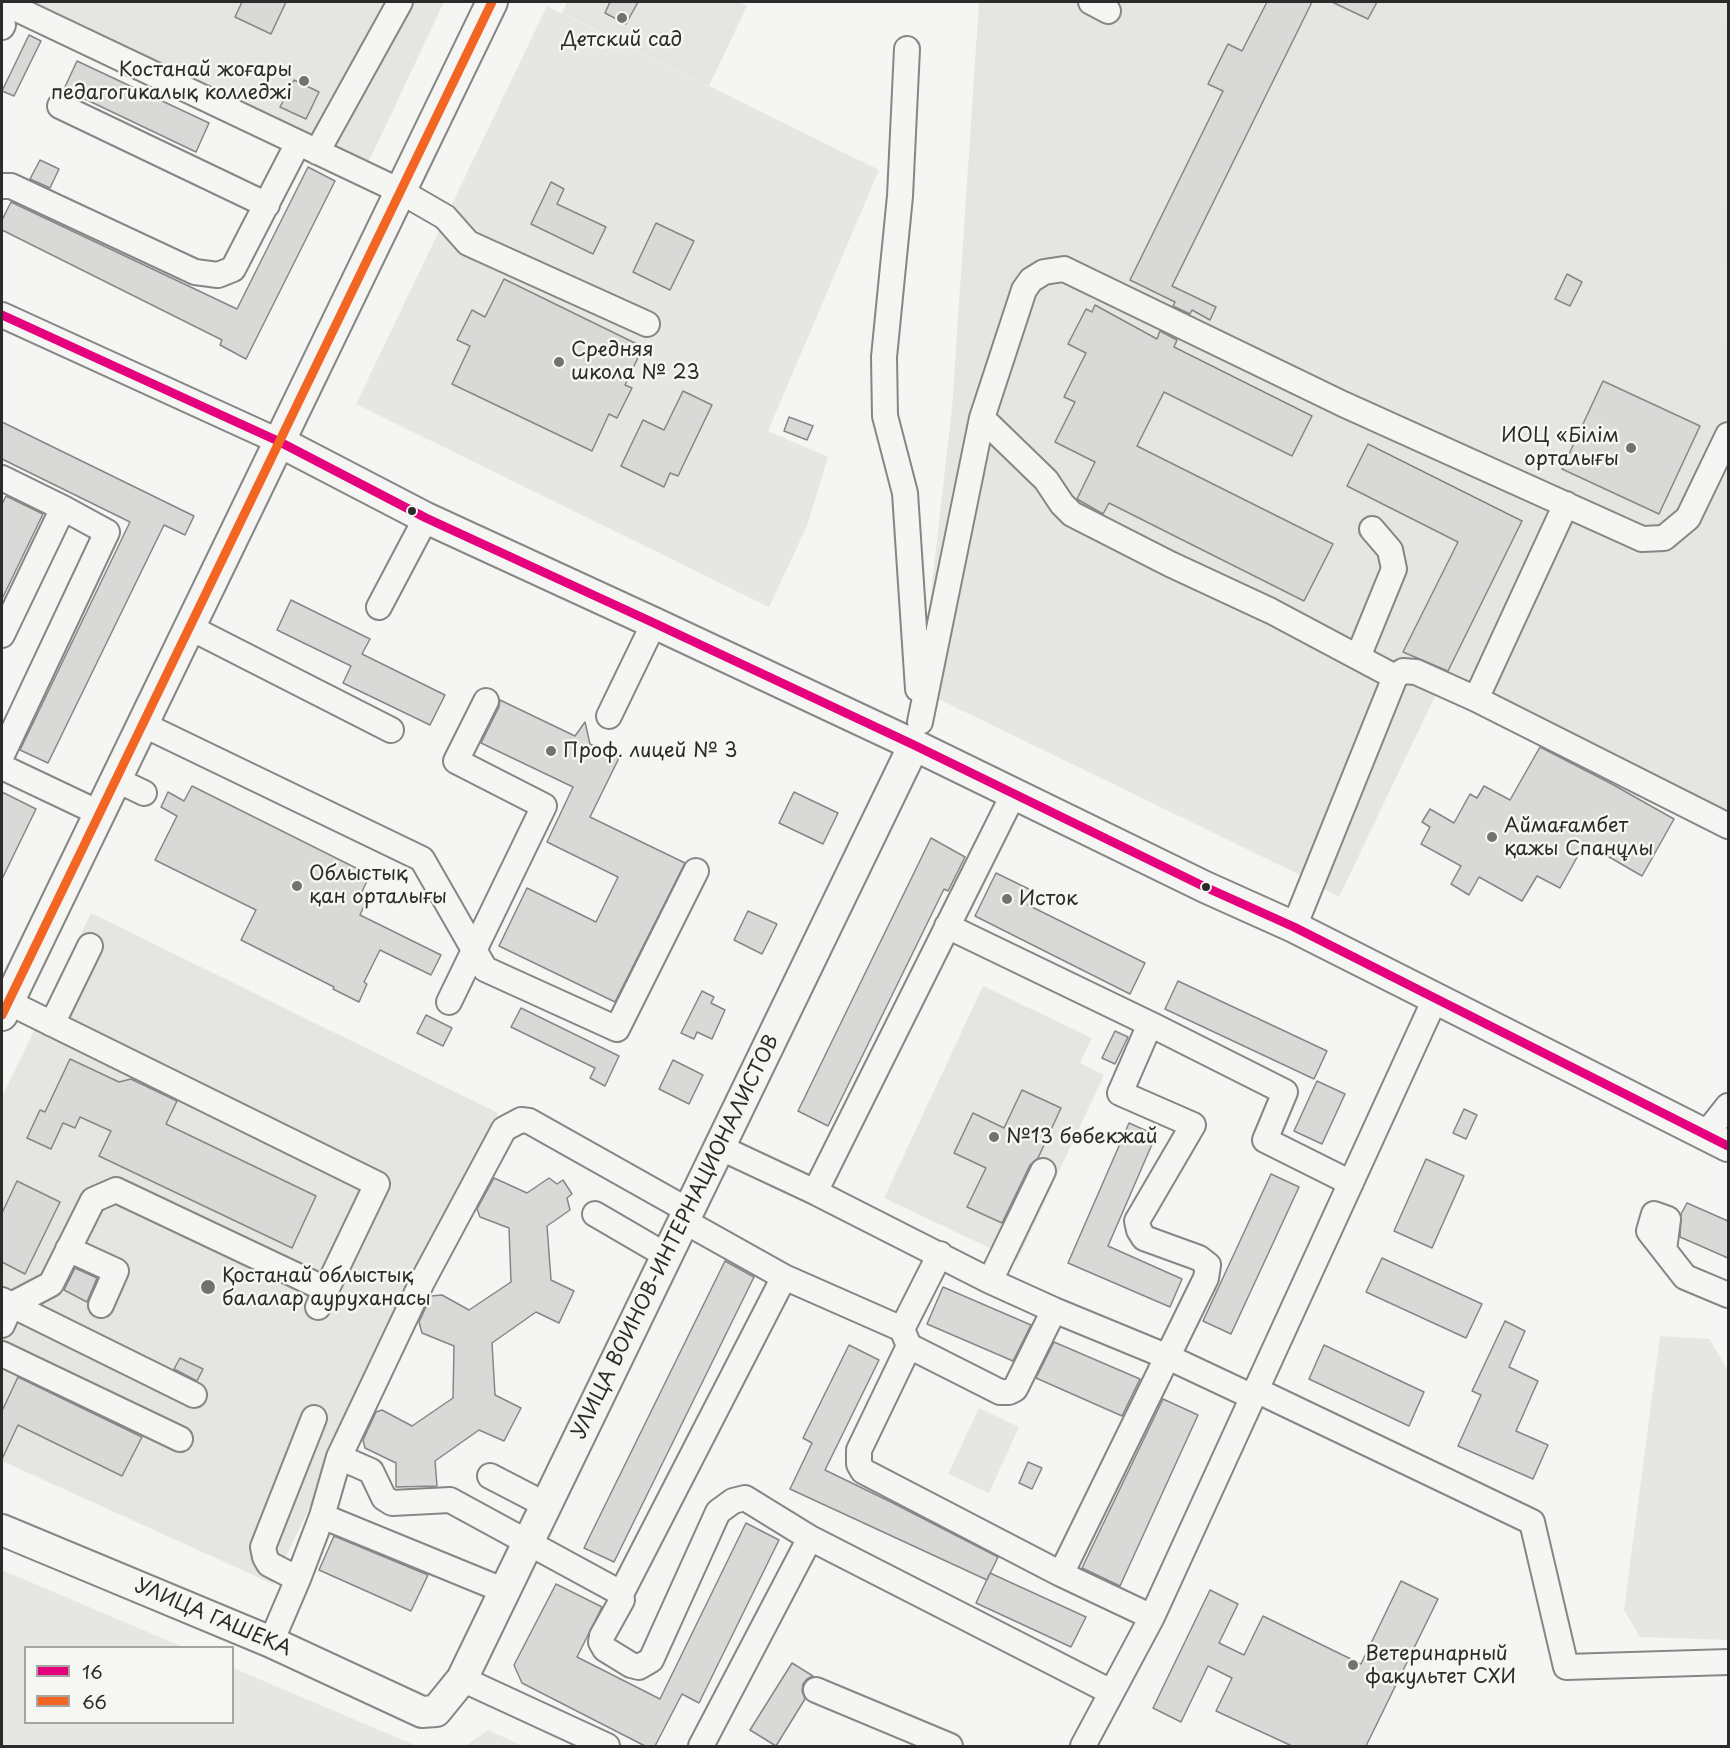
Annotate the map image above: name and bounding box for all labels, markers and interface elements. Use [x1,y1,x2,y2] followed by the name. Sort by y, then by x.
[615,11,629,25] marker: Детский сад
[562,28,682,52] place label: Детский сад
[51,58,292,105] place label: Костанай жоғары педагогикалық колледжі
[297,74,311,88] marker: Костанай жоғары педагогикалық колледжі
[571,338,700,385] place label: Средняя школа № 23
[552,355,566,369] marker: Средняя школа № 23
[1501,424,1619,471] place label: ИОЦ «Білім орталығы
[1624,441,1638,455] marker: ИОЦ «Білім орталығы
[406,505,418,517] unlabelled marker
[563,739,737,763] place label: Проф. лицей № 3
[544,744,558,758] marker: Проф. лицей № 3
[1504,814,1653,861] place label: Аймағамбет қажы Спанұлы
[1485,830,1499,844] marker: Аймағамбет қажы Спанұлы
[309,862,447,909] place label: Облыстық қан орталығы
[290,879,304,893] marker: Облыстық қан орталығы
[1200,881,1212,893] unlabelled marker
[1019,887,1078,911] place label: Исток
[1000,892,1014,906] marker: Исток
[567,1031,785,1443] street label: УЛИЦА ВОИНОВ-ИНТЕРНАЦИОНАЛИСТОВ
[1006,1125,1157,1149] place label: №13 бөбекжай
[987,1130,1001,1144] marker: №13 бөбекжай
[222,1264,431,1311] place label: Қостанай облыстық балалар ауруханасы
[199,1278,217,1296] marker: Қостанай облыстық балалар ауруханасы
[131,1574,295,1662] street label: УЛИЦА ГАШЕКА
[1365,1642,1516,1689] place label: Ветеринарный факультет СХИ
[24,1646,234,1724] legend
[82,1658,103,1685] text: 16
[1346,1658,1360,1672] marker: Ветеринарный факультет СХИ
[82,1688,107,1715] text: 66

